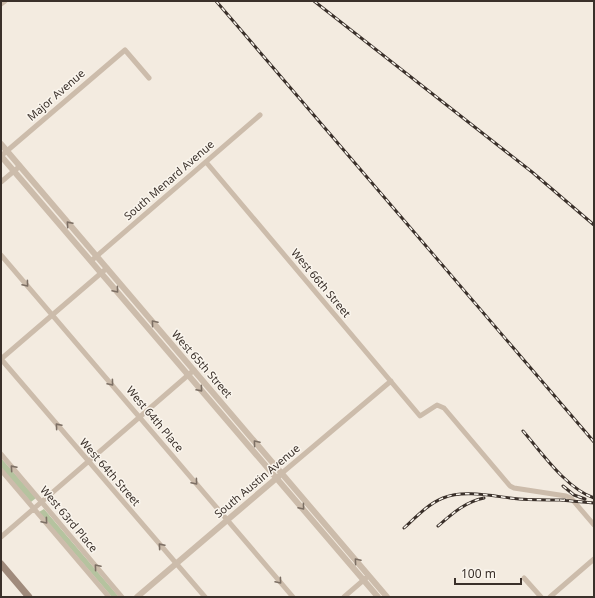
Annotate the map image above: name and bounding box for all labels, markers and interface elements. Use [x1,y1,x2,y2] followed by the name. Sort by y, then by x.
[24,65,88,124] street label: Major Avenue
[120,136,217,223] street label: South Menard Avenue
[67,221,74,229] one-way arrow
[288,245,355,320] street label: West 66th Street
[22,280,29,287] one-way arrow
[111,285,119,293] one-way arrow
[151,320,158,328] one-way arrow
[169,327,236,401] street label: West 65th Street
[106,379,113,386] one-way arrow
[123,383,187,455] street label: West 64th Place
[196,384,203,392] one-way arrow
[56,423,63,431] one-way arrow
[77,435,144,509] street label: West 64th Street
[211,440,303,521] street label: South Austin Avenue
[254,440,261,448] one-way arrow
[11,465,18,473] one-way arrow
[191,477,198,485] one-way arrow
[37,482,101,555] street label: West 63rd Place
[297,503,304,510] one-way arrow
[40,517,47,524] one-way arrow
[158,543,166,551] one-way arrow
[354,559,361,566] one-way arrow
[455,560,521,586] scale bar
[95,564,102,572] one-way arrow
[461,565,496,582] text: 100 m
[275,576,282,584] one-way arrow

